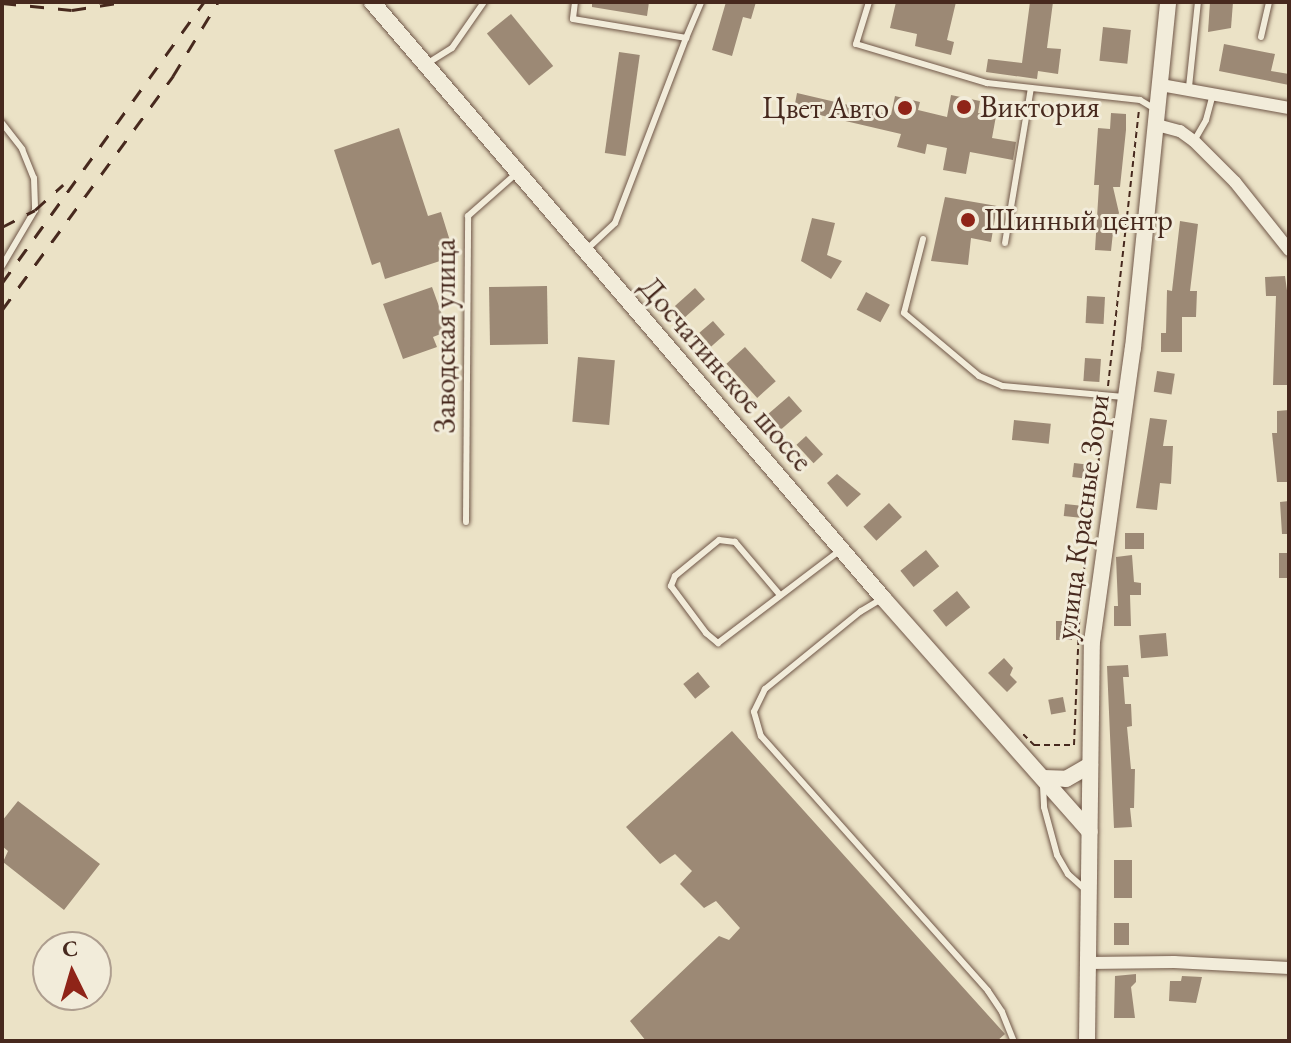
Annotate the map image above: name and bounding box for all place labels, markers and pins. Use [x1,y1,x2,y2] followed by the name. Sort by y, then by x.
[980,89,1100,125] place label: Виктория
[762,90,889,126] place label: Цвет Авто
[955,98,973,116] marker: Виктория
[896,99,914,117] marker: Цвет Авто
[984,202,1173,238] place label: Шинный центр
[959,211,977,229] marker: Шинный центр

